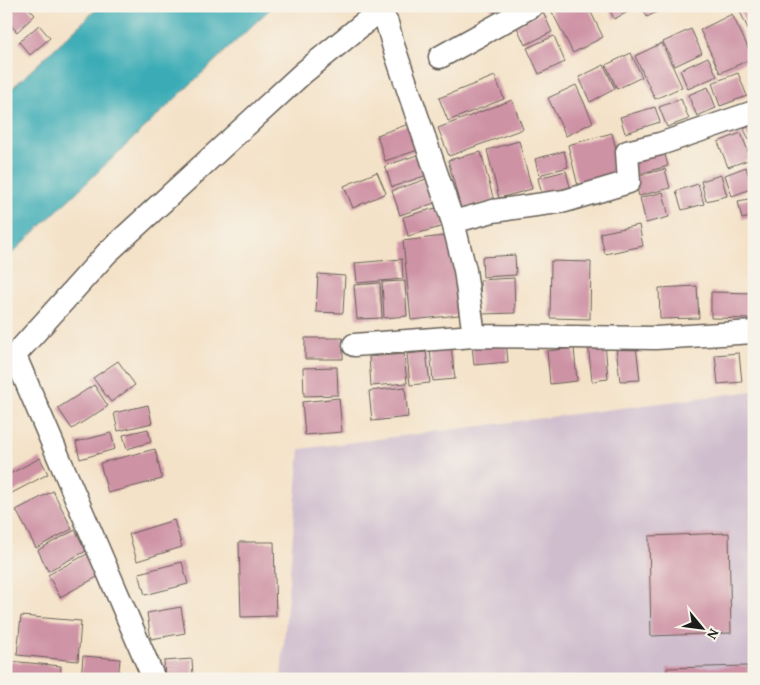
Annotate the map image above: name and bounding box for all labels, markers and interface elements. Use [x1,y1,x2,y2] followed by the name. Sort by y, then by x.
[678,602,728,652] north arrow
[702,625,724,644] text: N

